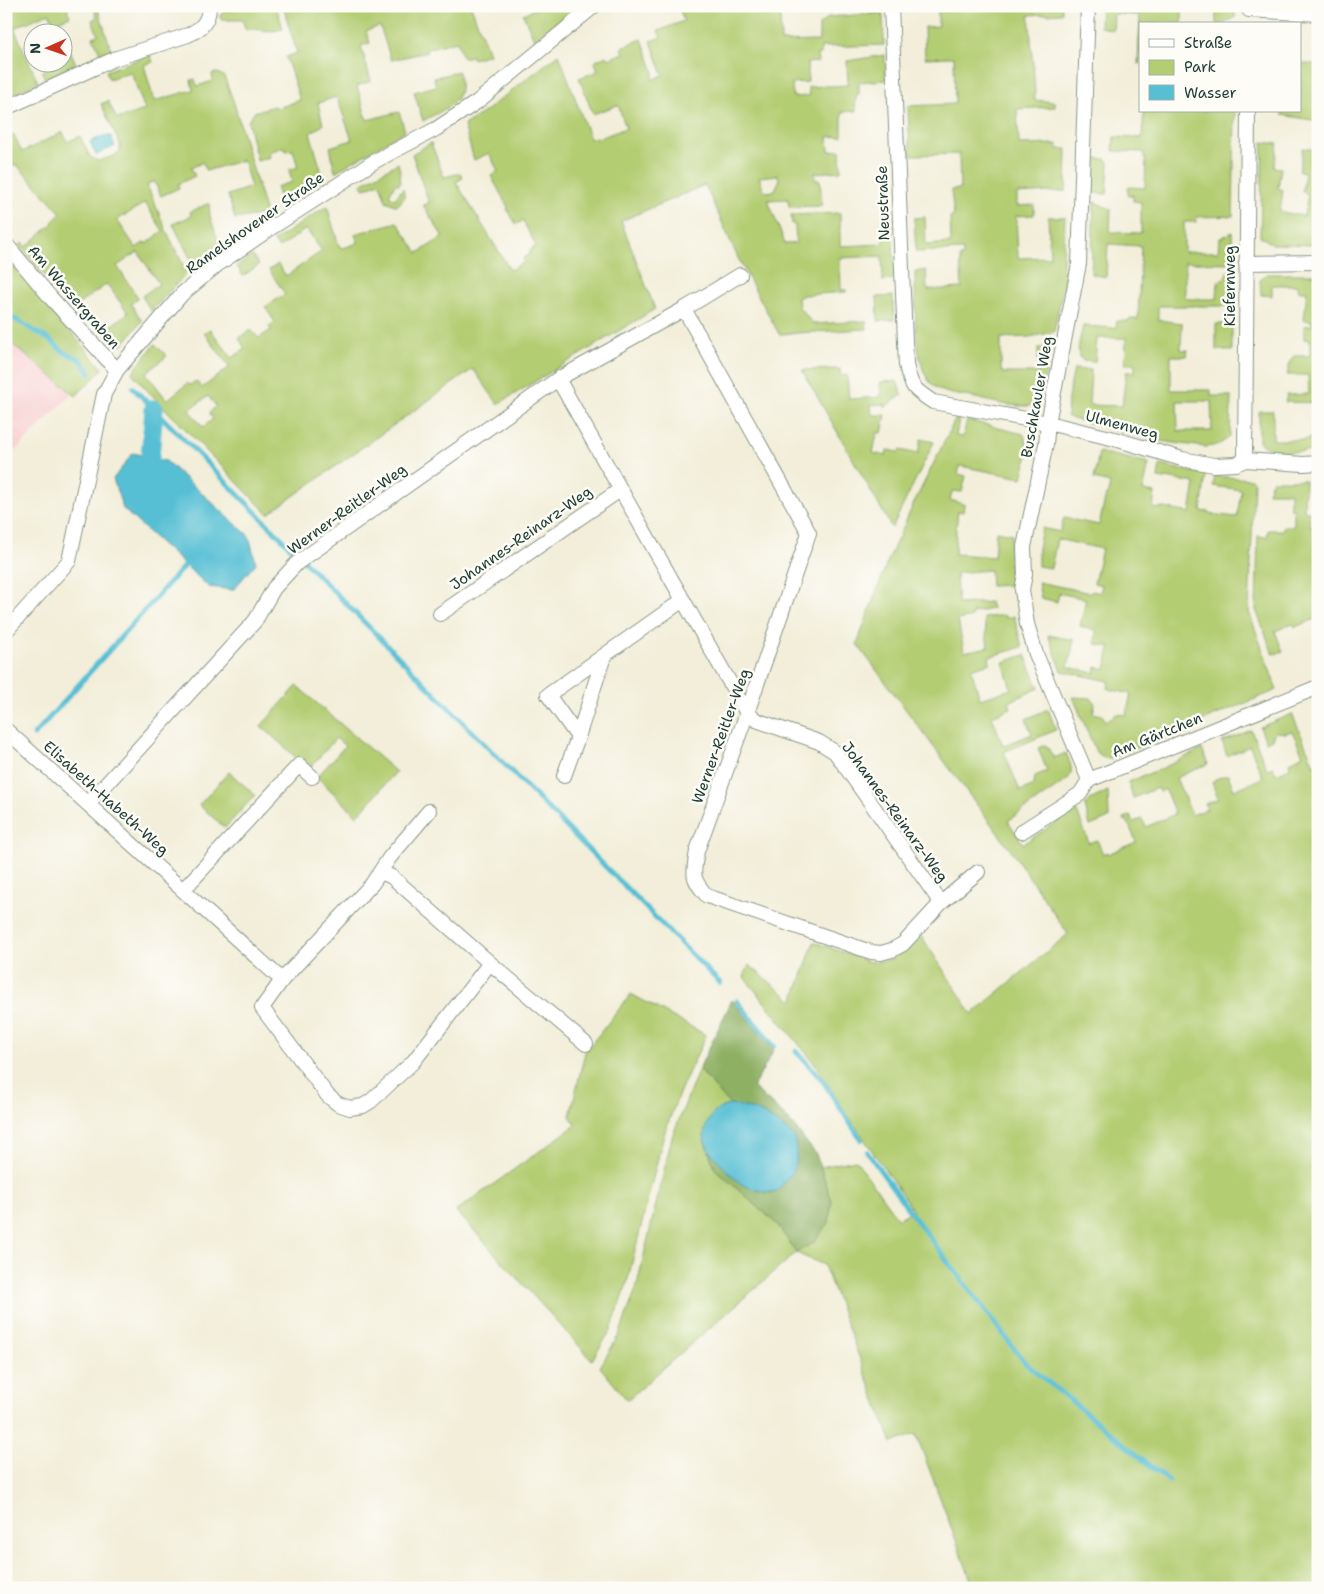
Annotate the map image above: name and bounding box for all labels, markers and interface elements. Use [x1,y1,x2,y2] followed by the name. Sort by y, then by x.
[22,22,72,72] north arrow
[1139,22,1302,112] legend
[1184,33,1232,53] text: Straße
[26,43,44,54] text: N
[1184,57,1216,77] text: Park
[1184,83,1237,103] text: Wasser
[872,165,894,241] street label: Neustraße
[182,168,328,278] street label: Ramelshovener Straße
[23,241,125,353] street label: Am Wassergraben
[1220,246,1240,326] street label: Kiefernweg
[1016,335,1058,459] street label: Buschkauler Weg
[1083,406,1161,444] street label: Ulmenweg
[283,459,411,559] street label: Werner-Reitler-Weg
[446,481,596,595] street label: Johannes-Reinarz-Weg
[687,666,755,806] street label: Werner-Reitler-Weg
[1109,708,1205,762] street label: Am Gärtchen
[39,736,173,860] street label: Elisabeth-Habeth-Weg
[837,738,953,886] street label: Johannes-Reinarz-Weg

